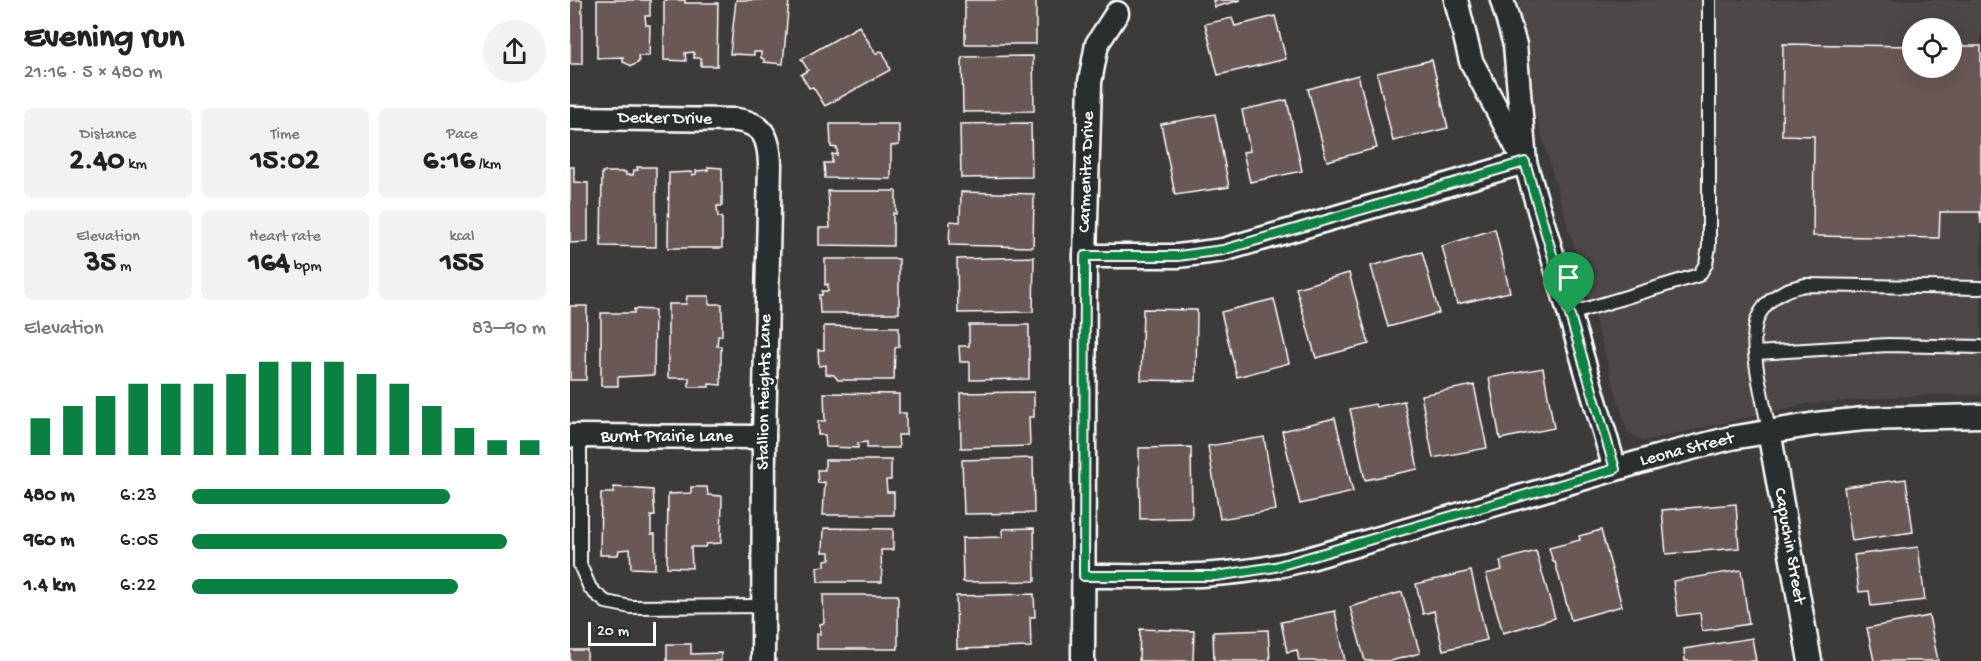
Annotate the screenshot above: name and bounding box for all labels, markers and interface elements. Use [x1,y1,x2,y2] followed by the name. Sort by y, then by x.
[1902,18,1962,78] map controls
[1902,18,1962,78] button: locate
[24,20,184,58] text: Evening run
[483,20,546,83] button: share
[24,62,163,85] text: 21:16 · 5 × 480 m
[617,108,713,130] street label: Decker Drive
[1074,110,1100,233] street label: Carmenita Drive
[80,126,136,145] text: Distance
[270,126,300,145] text: Time
[446,126,478,145] text: Pace
[69,145,125,180] text: 2.40
[250,145,320,180] text: 15:02
[423,145,475,180] text: 6:16
[125,156,147,175] text: km
[475,156,501,175] text: /km
[76,228,140,247] text: Elevation
[249,228,321,247] text: Heart rate
[450,228,474,247] text: kcal
[85,247,116,282] text: 35
[249,247,290,282] text: 164
[440,247,484,282] text: 155
[1543,252,1594,314] pin
[116,258,131,277] text: m
[290,258,321,277] text: bpm
[1552,261,1585,294] icon: arrive
[753,313,777,470] street label: Stallion Heights Lane
[24,318,104,341] text: Elevation
[472,318,546,341] text: 83–90 m
[600,427,734,448] street label: Burnt Prairie Lane
[1638,428,1738,472] street label: Leona Street
[24,485,75,508] text: 480 m
[120,485,157,508] text: 6:23
[1768,486,1810,607] street label: Capuchin Street
[24,530,74,553] text: 960 m
[120,530,158,553] text: 6:05
[24,575,76,598] text: 1.4 km
[120,575,156,598] text: 6:22
[588,619,656,646] scale bar
[597,623,629,642] text: 20 m

